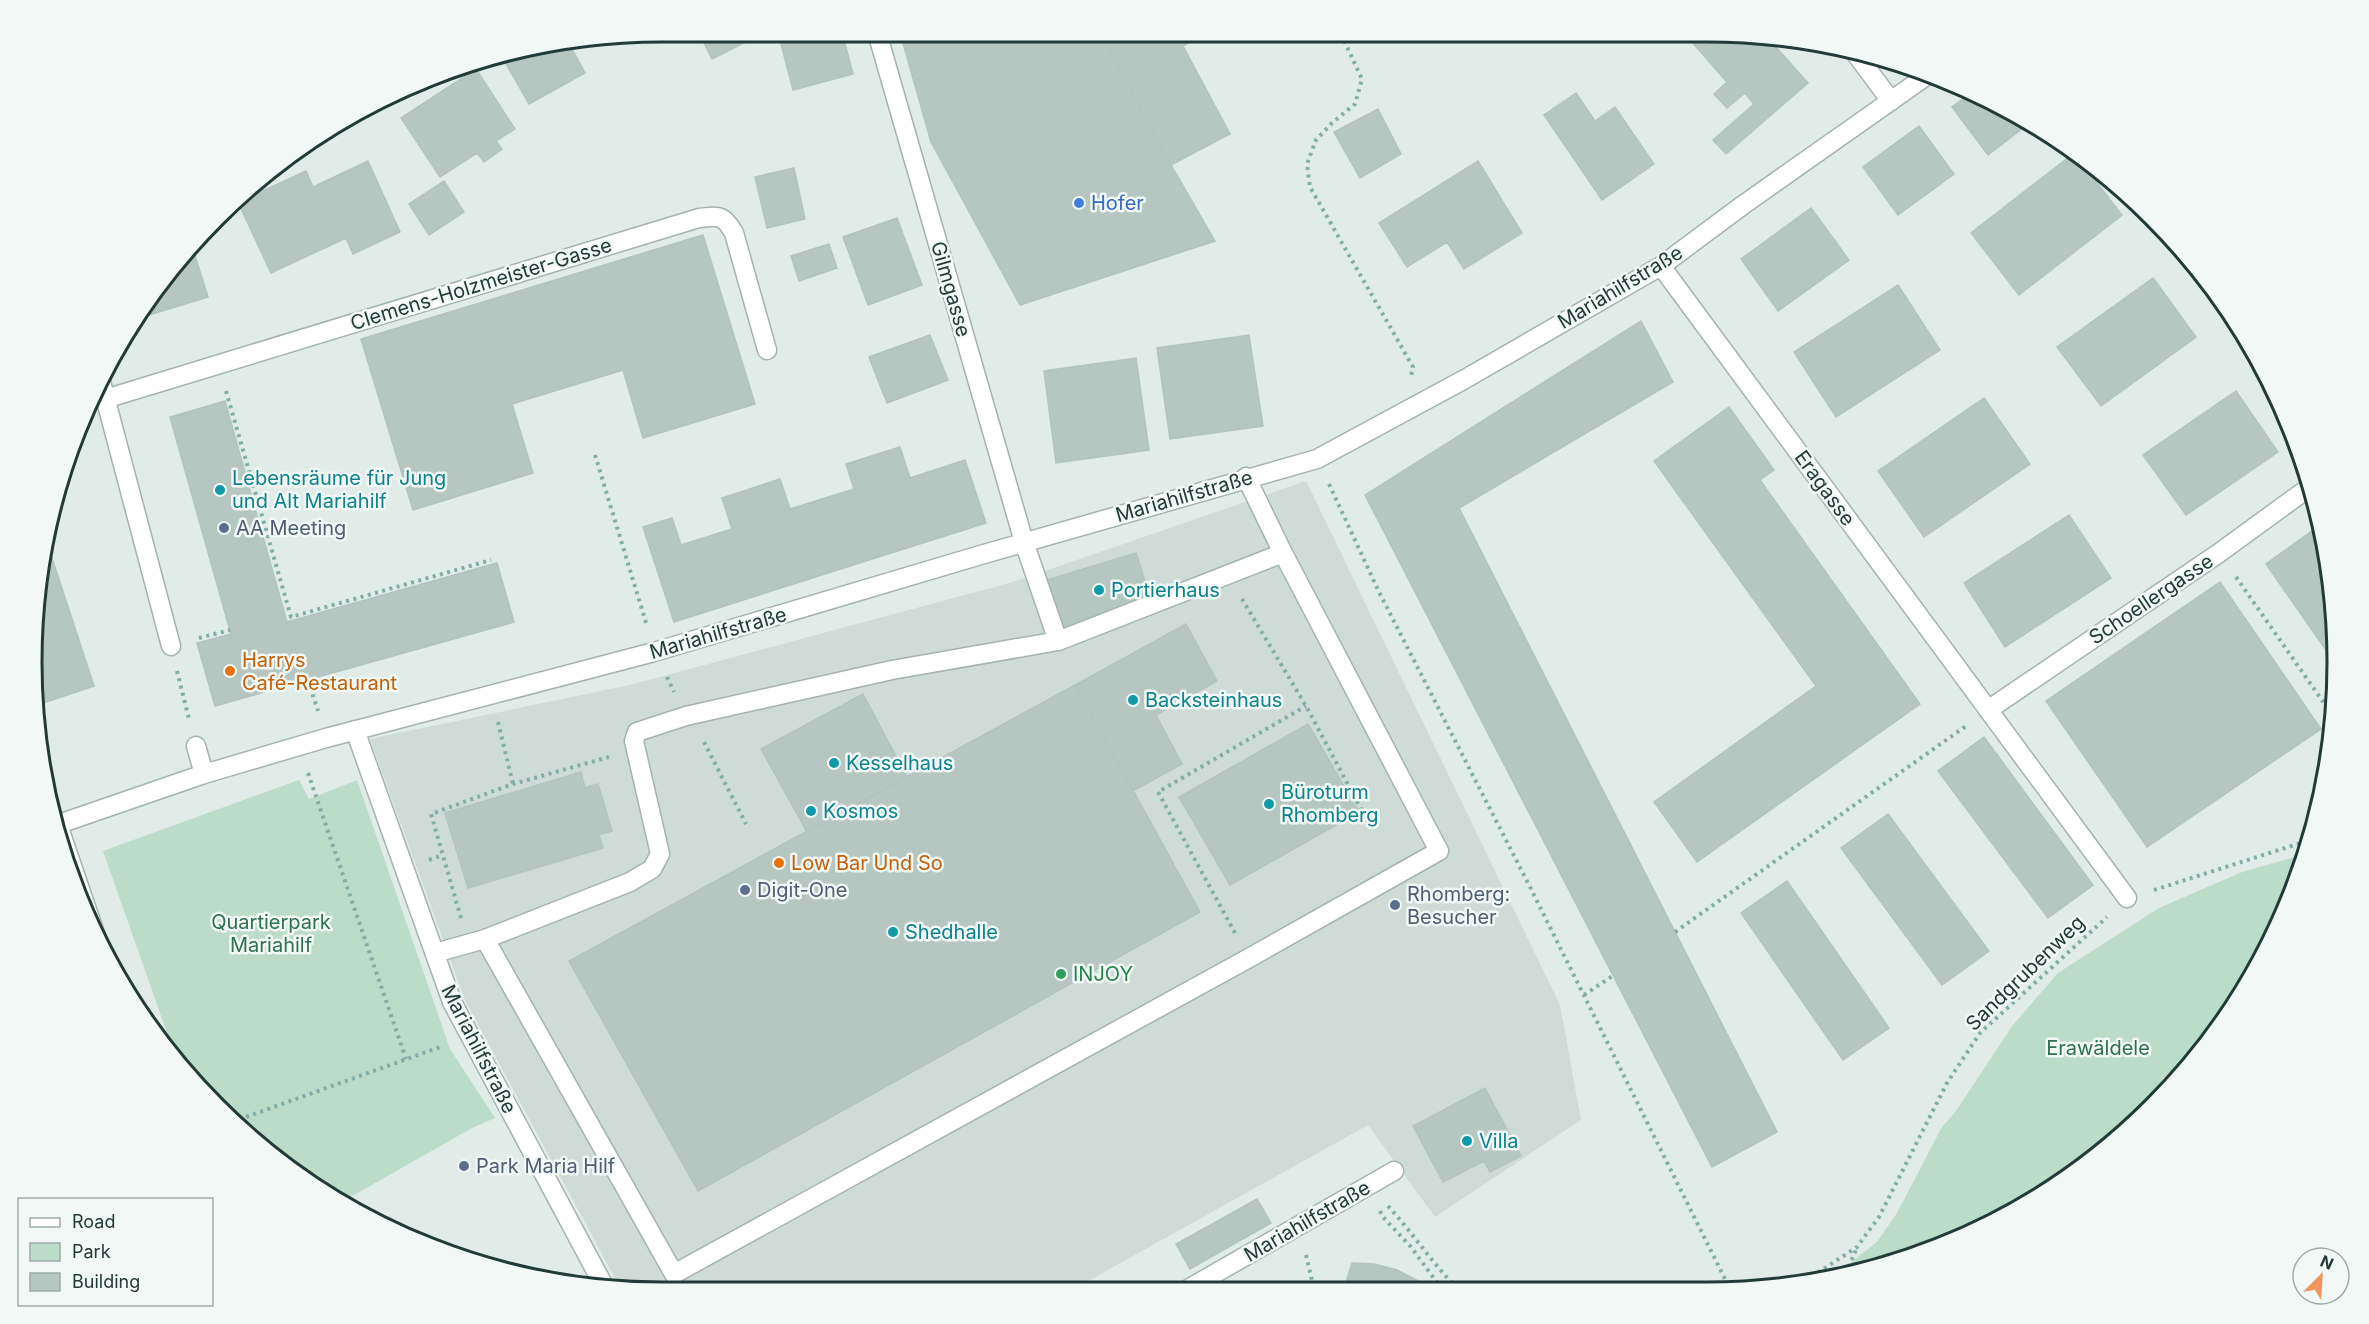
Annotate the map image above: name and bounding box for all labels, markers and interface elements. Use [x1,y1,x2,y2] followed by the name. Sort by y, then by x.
[1091,191,1144,215] place label: Hofer
[1072,196,1086,210] marker: Hofer
[347,233,615,335] street label: Clemens-Holzmeister-Gasse
[926,238,976,340] street label: Gilmgasse
[1553,240,1687,334] street label: Mariahilfstraße
[1790,446,1860,530] street label: Eragasse
[1113,465,1255,527] street label: Mariahilfstraße
[232,466,446,513] place label: Lebensräume für Jung und Alt Mariahilf
[213,483,227,497] marker: Lebensräume für Jung und Alt Mariahilf
[236,516,346,540] place label: AA Meeting
[217,521,231,535] marker: AA Meeting
[2084,549,2218,649] street label: Schoellergasse
[1111,578,1220,602] place label: Portierhaus
[1092,583,1106,597] marker: Portierhaus
[647,602,789,664] street label: Mariahilfstraße
[242,648,398,695] place label: Harrys Café-Restaurant
[223,664,237,678] marker: Harrys Café-Restaurant
[1145,688,1282,712] place label: Backsteinhaus
[1126,693,1140,707] marker: Backsteinhaus
[846,751,953,775] place label: Kesselhaus
[827,756,841,770] marker: Kesselhaus
[1281,780,1379,827] place label: Büroturm Rhomberg
[1262,797,1276,811] marker: Büroturm Rhomberg
[823,799,898,823] place label: Kosmos
[804,804,818,818] marker: Kosmos
[791,851,943,875] place label: Low Bar Und So
[772,856,786,870] marker: Low Bar Und So
[757,878,848,902] place label: Digit-One
[1407,882,1510,929] place label: Rhomberg: Besucher
[738,883,752,897] marker: Digit-One
[1388,898,1402,912] marker: Rhomberg: Besucher
[211,910,331,957] park label: Quartierpark Mariahilf
[1961,910,2089,1036] street label: Sandgrubenweg
[905,920,998,944] place label: Shedhalle
[886,925,900,939] marker: Shedhalle
[1073,962,1133,986] place label: INJOY
[1054,967,1068,981] marker: INJOY
[436,980,522,1118] street label: Mariahilfstraße
[2046,1036,2150,1060] park label: Erawäldele
[1479,1129,1519,1153] place label: Villa
[1460,1134,1474,1148] marker: Villa
[476,1154,616,1178] place label: Park Maria Hilf
[457,1159,471,1173] marker: Park Maria Hilf
[1240,1175,1374,1267] street label: Mariahilfstraße
[18,1198,213,1306] legend
[72,1211,115,1232] text: Road
[72,1241,111,1262] text: Park
[2291,1246,2351,1306] north arrow
[2317,1251,2337,1274] text: N
[72,1271,140,1292] text: Building

